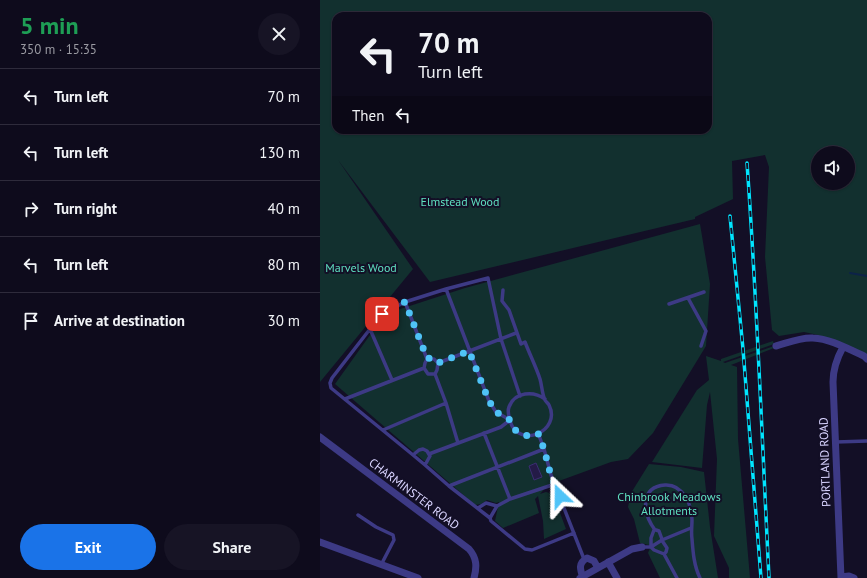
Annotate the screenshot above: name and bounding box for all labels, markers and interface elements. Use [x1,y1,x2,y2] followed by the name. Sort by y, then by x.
[20,10,79,41] text: 5 min
[258,13,300,55] button: close
[418,24,479,61] text: 70 m
[352,28,404,80] icon: left
[20,41,97,58] text: 350 m · 15:35
[418,60,483,83] text: Turn left
[20,86,42,108] icon: left
[54,87,108,106] text: Turn left
[267,87,300,106] text: 70 m
[392,104,414,126] icon: left
[352,106,384,125] text: Then
[20,142,42,164] icon: left
[54,143,108,162] text: Turn left
[259,143,300,162] text: 130 m
[811,146,855,190] map controls
[811,146,855,190] button: sound
[421,194,499,209] park label: Elmstead Wood
[20,198,42,220] icon: right
[54,199,117,218] text: Turn right
[267,199,300,218] text: 40 m
[20,254,42,276] icon: left
[54,255,108,274] text: Turn left
[267,255,300,274] text: 80 m
[325,260,397,275] park label: Marvels Wood
[365,297,399,331] pin
[371,303,393,325] icon: arrive
[20,310,42,332] icon: arrive
[54,311,185,330] text: Arrive at destination
[267,311,300,330] text: 30 m
[815,417,834,507] street label: PORTLAND ROAD
[366,455,463,533] street label: CHARMINSTER ROAD
[539,475,581,517] position arrow
[617,489,721,518] park label: Chinbrook Meadows Allotments
[20,524,156,570] button: Exit
[164,524,300,570] button: Share

